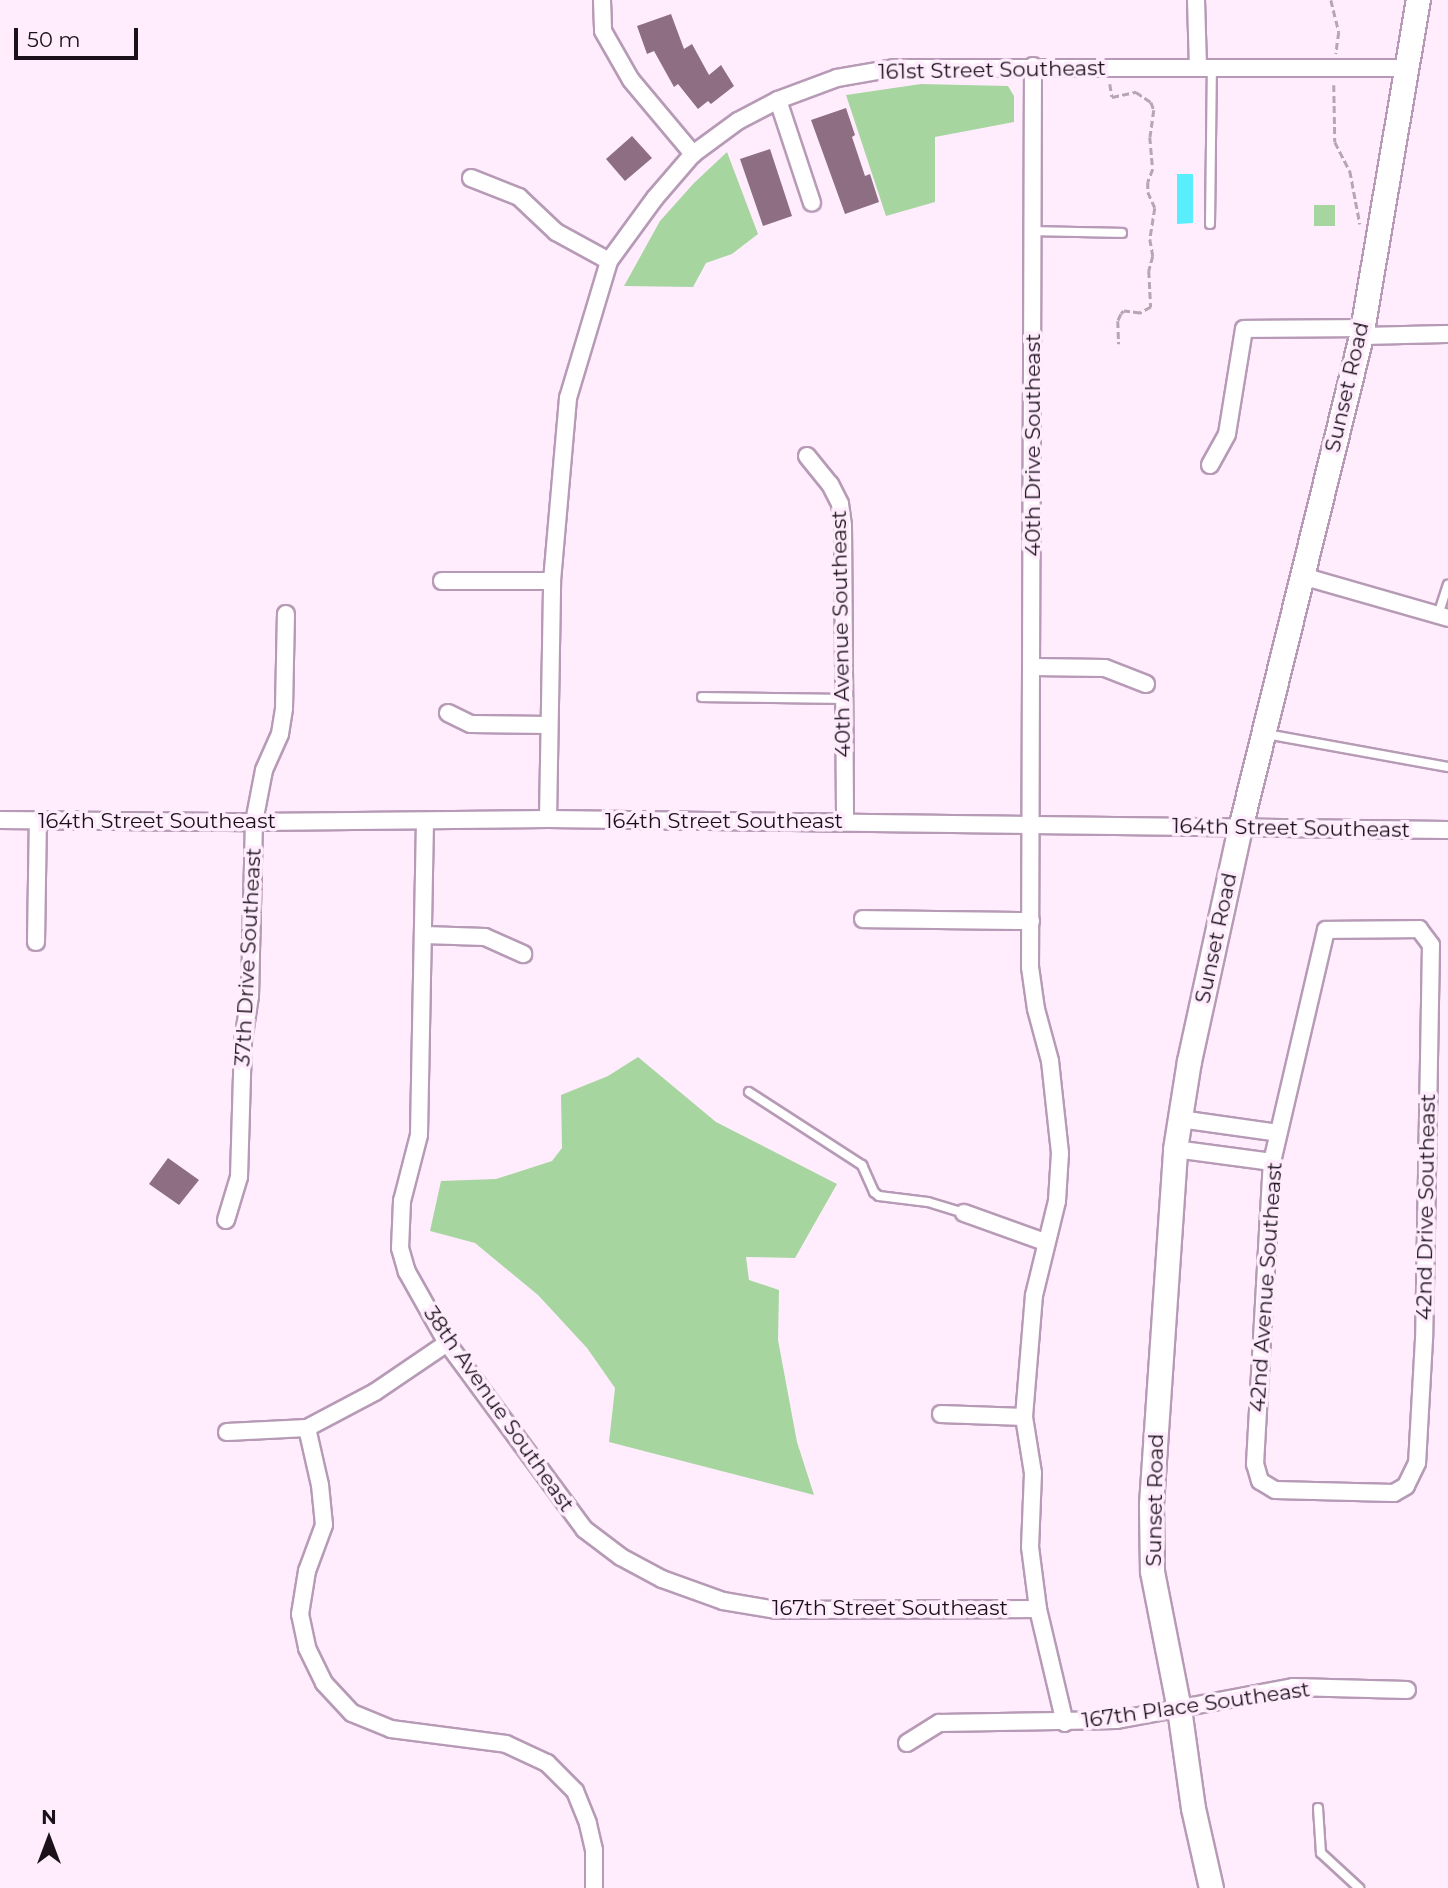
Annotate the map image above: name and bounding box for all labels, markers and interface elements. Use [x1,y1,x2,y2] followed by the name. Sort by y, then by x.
[18,14,142,58] scale bar
[27,27,81,52] text: 50 m
[878,55,1106,85] street label: 161st Street Southeast
[1320,319,1374,455] street label: Sunset Road
[1020,333,1046,557] street label: 40th Drive Southeast
[826,510,856,758] street label: 40th Avenue Southeast
[38,808,276,834] street label: 164th Street Southeast
[605,808,843,834] street label: 164th Street Southeast
[1172,813,1410,843] street label: 164th Street Southeast
[230,847,266,1067] street label: 37th Drive Southeast
[1190,870,1242,1006] street label: Sunset Road
[1411,1093,1441,1321] street label: 42nd Drive Southeast
[1245,1161,1287,1413] street label: 42nd Avenue Southeast
[419,1302,579,1516] street label: 38th Avenue Southeast
[1141,1433,1169,1567] street label: Sunset Road
[772,1595,1008,1621] street label: 167th Street Southeast
[1080,1677,1312,1733] street label: 167th Place Southeast
[14,1804,84,1874] north arrow
[41,1806,57,1829] text: N

